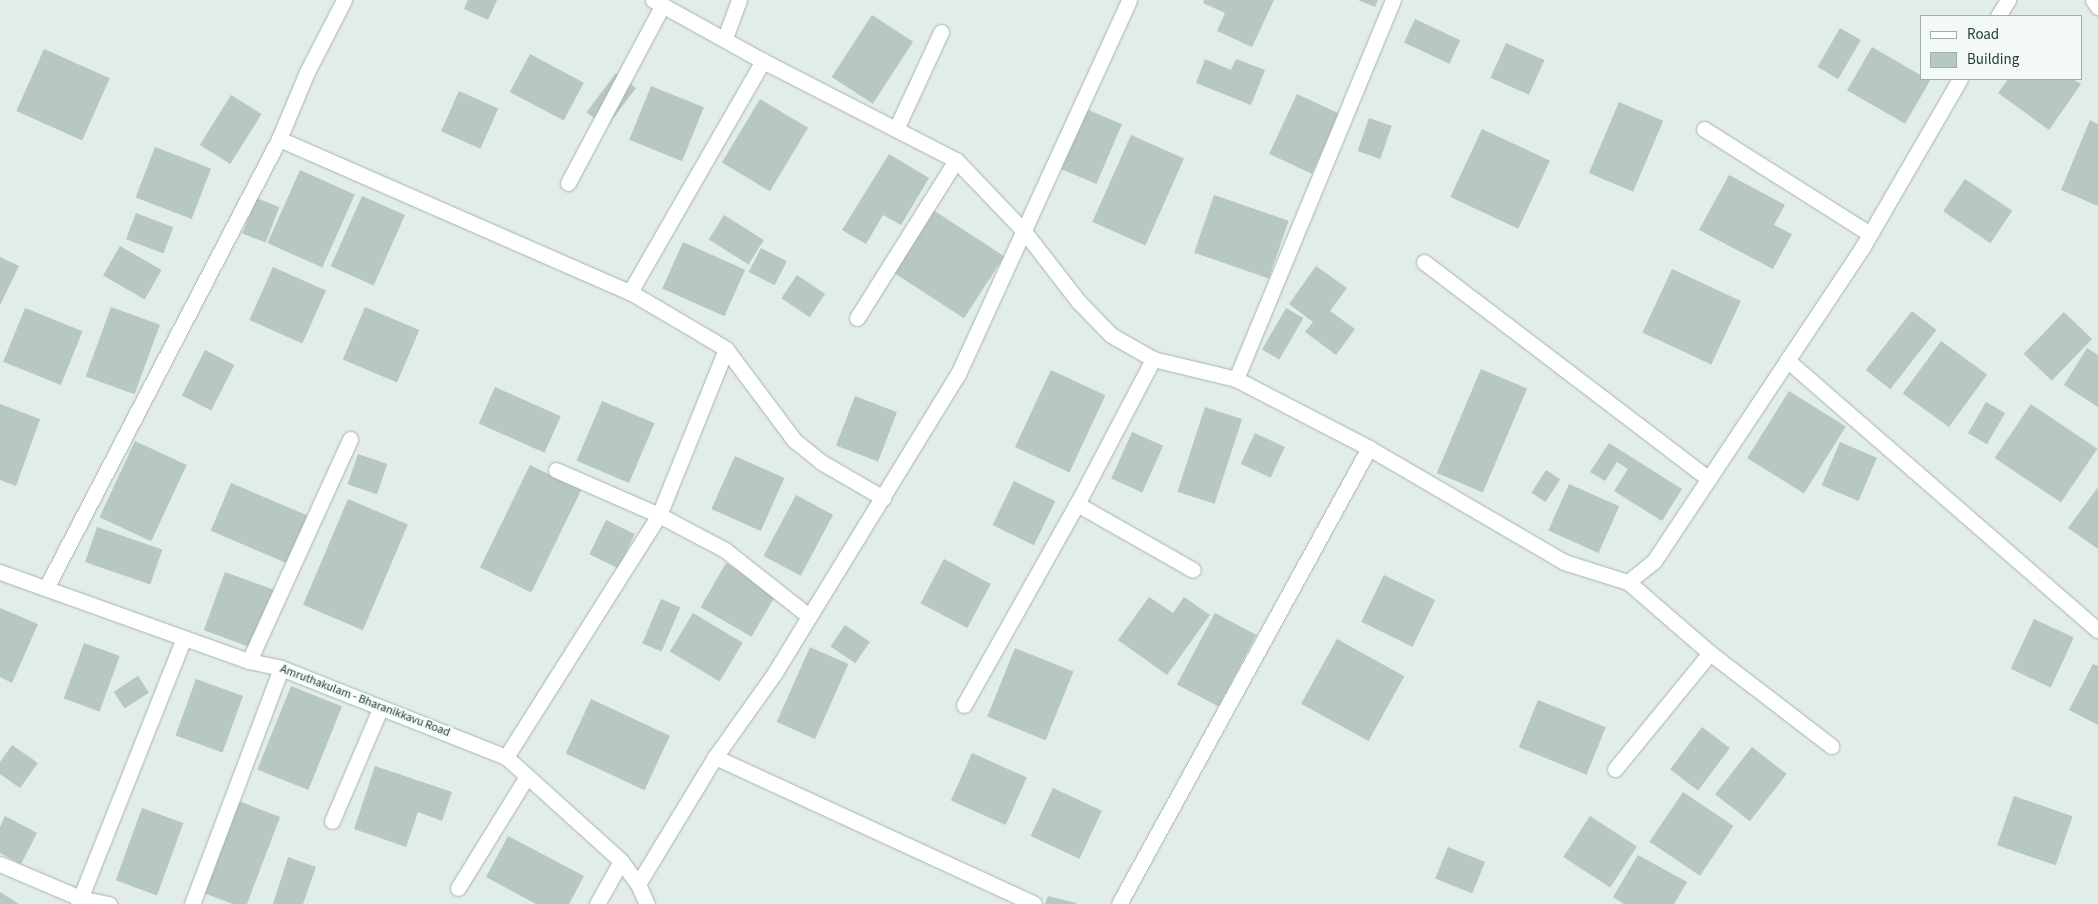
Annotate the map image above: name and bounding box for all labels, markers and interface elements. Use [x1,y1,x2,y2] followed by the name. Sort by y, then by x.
[1920,15,2083,80] legend
[1967,24,1999,45] text: Road
[1967,49,2019,70] text: Building
[278,662,452,740] street label: Amruthakulam - Bharanikkavu Road

